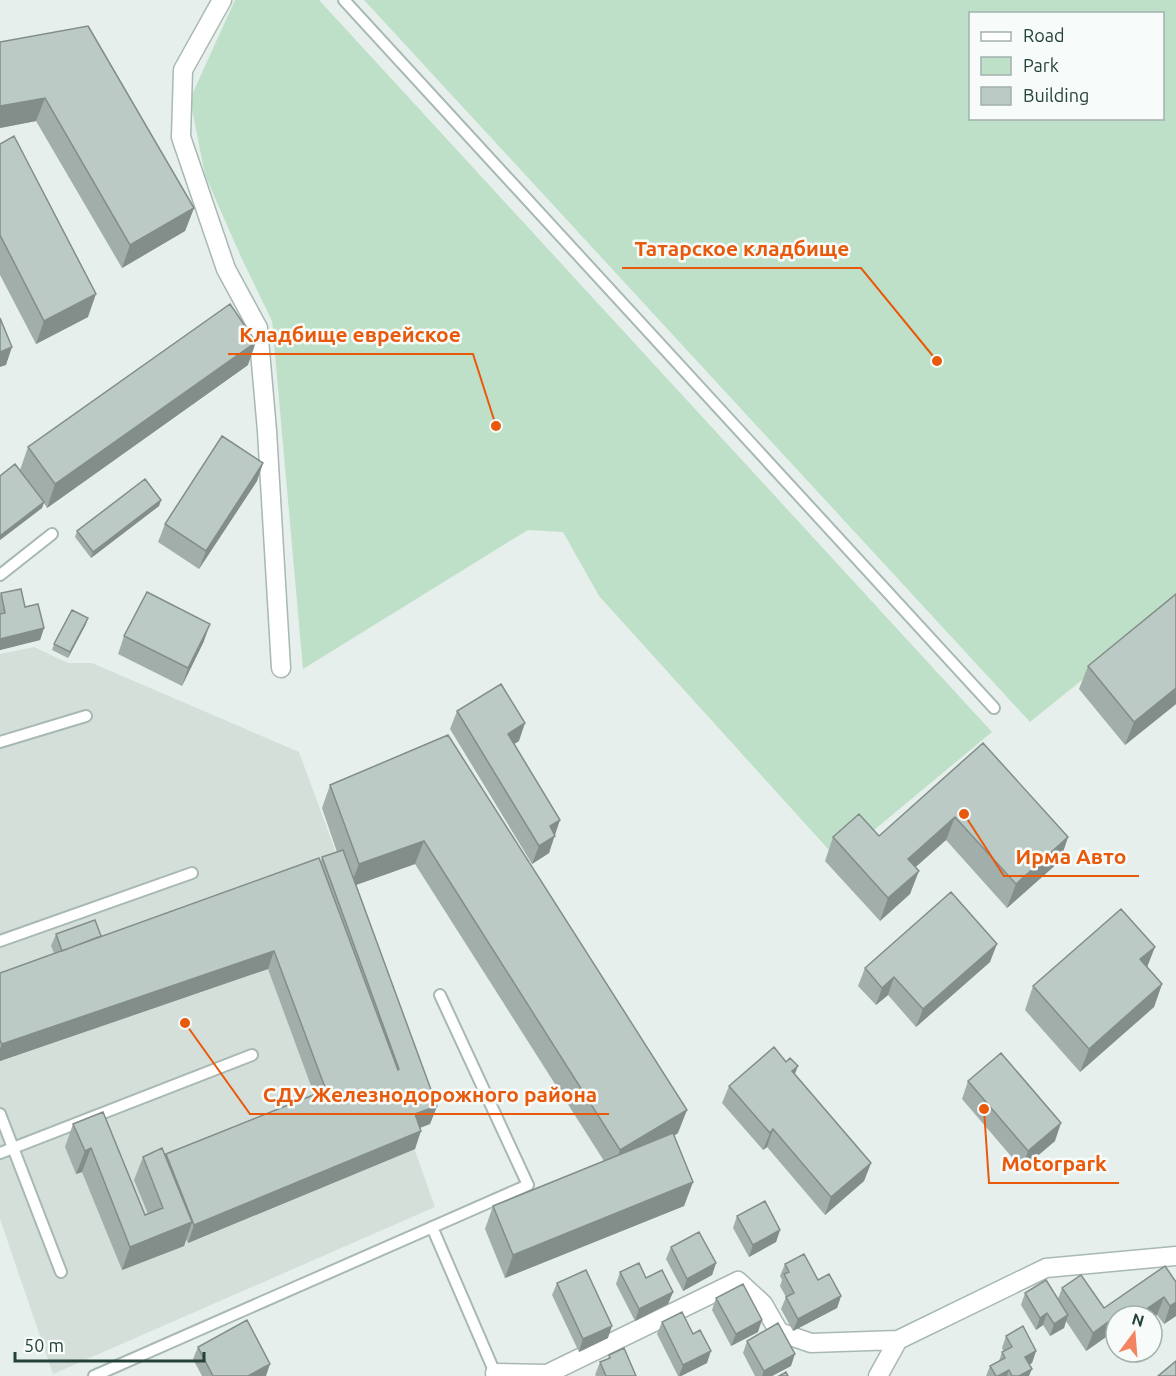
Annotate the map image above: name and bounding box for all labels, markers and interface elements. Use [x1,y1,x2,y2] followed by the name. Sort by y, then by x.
[969,12,1164,120] legend
[1023,25,1065,45] text: Road
[1023,55,1059,75] text: Park
[1023,85,1089,105] text: Building
[622,229,861,268] callout: Татарское кладбище
[635,236,849,260] text: Татарское кладбище
[228,315,473,354] callout: Кладбище еврейское
[239,322,461,346] text: Кладбище еврейское
[1004,837,1139,876] callout: Ирма Авто
[1016,844,1126,868] text: Ирма Авто
[250,1075,609,1114] callout: СДУ Железнодорожного района
[263,1082,597,1106] text: СДУ Железнодорожного района
[989,1144,1119,1183] callout: Motorpark
[1001,1151,1107,1175] text: Motorpark
[1104,1304,1164,1364] north arrow
[1130,1309,1146,1330] text: N
[15,1325,204,1363] scale bar
[24,1335,64,1355] text: 50 m

